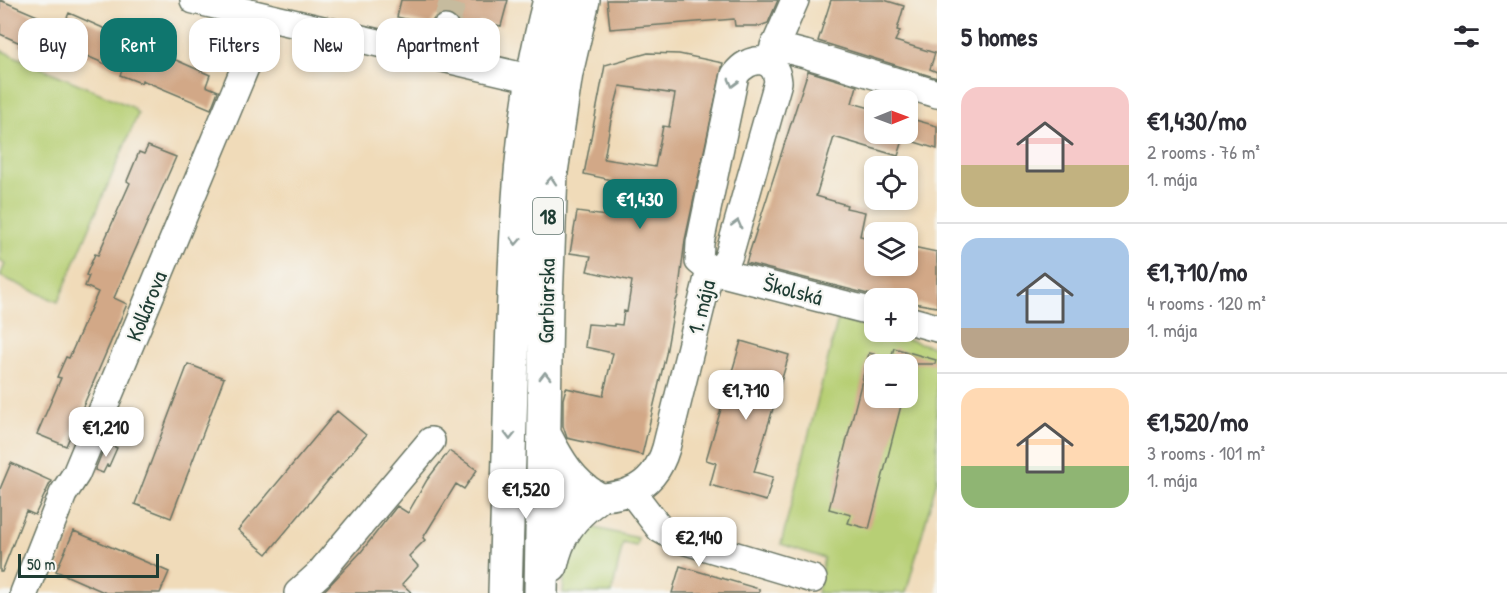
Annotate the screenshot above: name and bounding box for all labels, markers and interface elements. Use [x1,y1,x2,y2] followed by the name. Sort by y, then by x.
[18,18,88,72] chip: Buy
[100,18,177,72] chip: Rent
[189,18,280,72] chip: Filters
[292,18,364,72] chip: New
[376,18,500,72] chip: Apartment
[961,19,1037,54] text: 5 homes
[1450,20,1483,53] icon: filters
[728,78,741,88] one-way arrow
[864,90,918,144] north arrow
[864,90,918,408] map controls
[1147,103,1246,138] text: €1,430/mo
[1009,111,1081,183] icon: home
[1147,138,1260,165] text: 2 rooms · 76 m²
[864,156,918,210] button: locate
[1147,165,1197,192] text: 1. mája
[544,176,557,185] one-way arrow
[591,179,689,230] pin: €1,430
[617,185,663,212] text: €1,430
[533,198,563,234] road number: 18
[730,219,743,229] one-way arrow
[864,222,918,276] button: layers
[509,237,522,246] one-way arrow
[1147,254,1247,289] text: €1,710/mo
[530,258,562,344] street label: Garbiarska
[1009,262,1081,334] icon: home
[118,266,174,346] street label: Kollárova
[760,268,826,312] street label: Školská
[680,276,722,337] street label: 1. mája
[864,288,918,342] button: +
[1147,289,1266,316] text: 4 rooms · 120 m²
[1147,316,1197,343] text: 1. mája
[864,354,918,408] button: −
[697,370,795,421] pin: €1,710
[539,371,551,380] one-way arrow
[722,376,770,403] text: €1,710
[1147,404,1248,439] text: €1,520/mo
[57,407,155,458] pin: €1,210
[1009,412,1081,484] icon: home
[83,413,129,440] text: €1,210
[504,432,517,441] one-way arrow
[1147,439,1265,466] text: 3 rooms · 101 m²
[1147,466,1197,493] text: 1. mája
[477,469,575,520] pin: €1,520
[502,475,550,502] text: €1,520
[650,517,748,568] pin: €2,140
[676,523,722,550] text: €2,140
[18,551,159,578] scale bar
[27,553,56,575] text: 50 m

